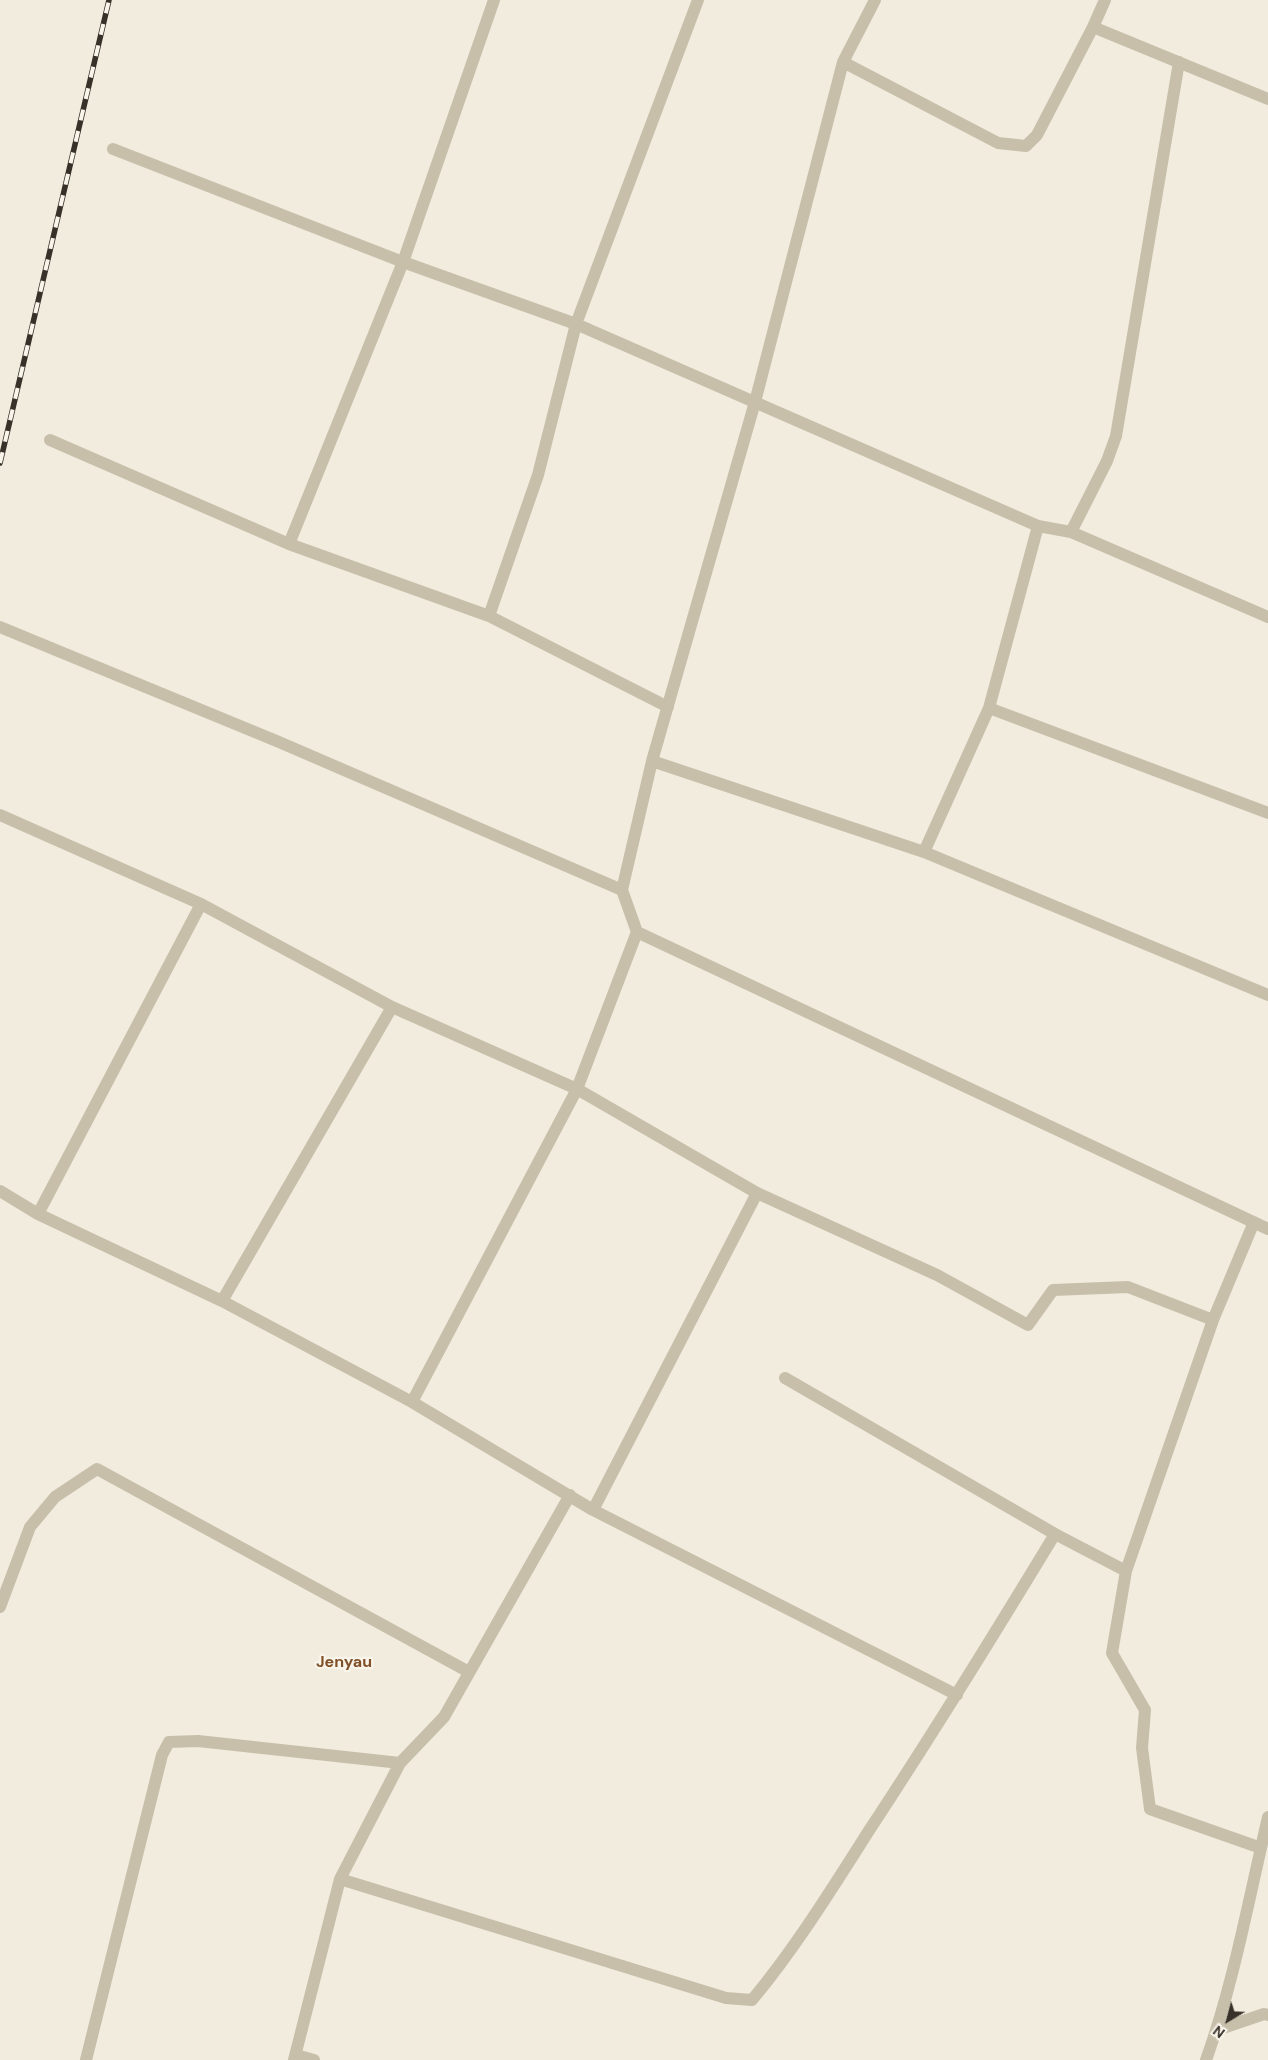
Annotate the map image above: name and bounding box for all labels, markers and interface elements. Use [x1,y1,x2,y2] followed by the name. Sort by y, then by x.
[316,1653,372,1673] district label: Jenyau
[1203,1995,1253,2045] north arrow
[1209,2022,1228,2042] text: N

